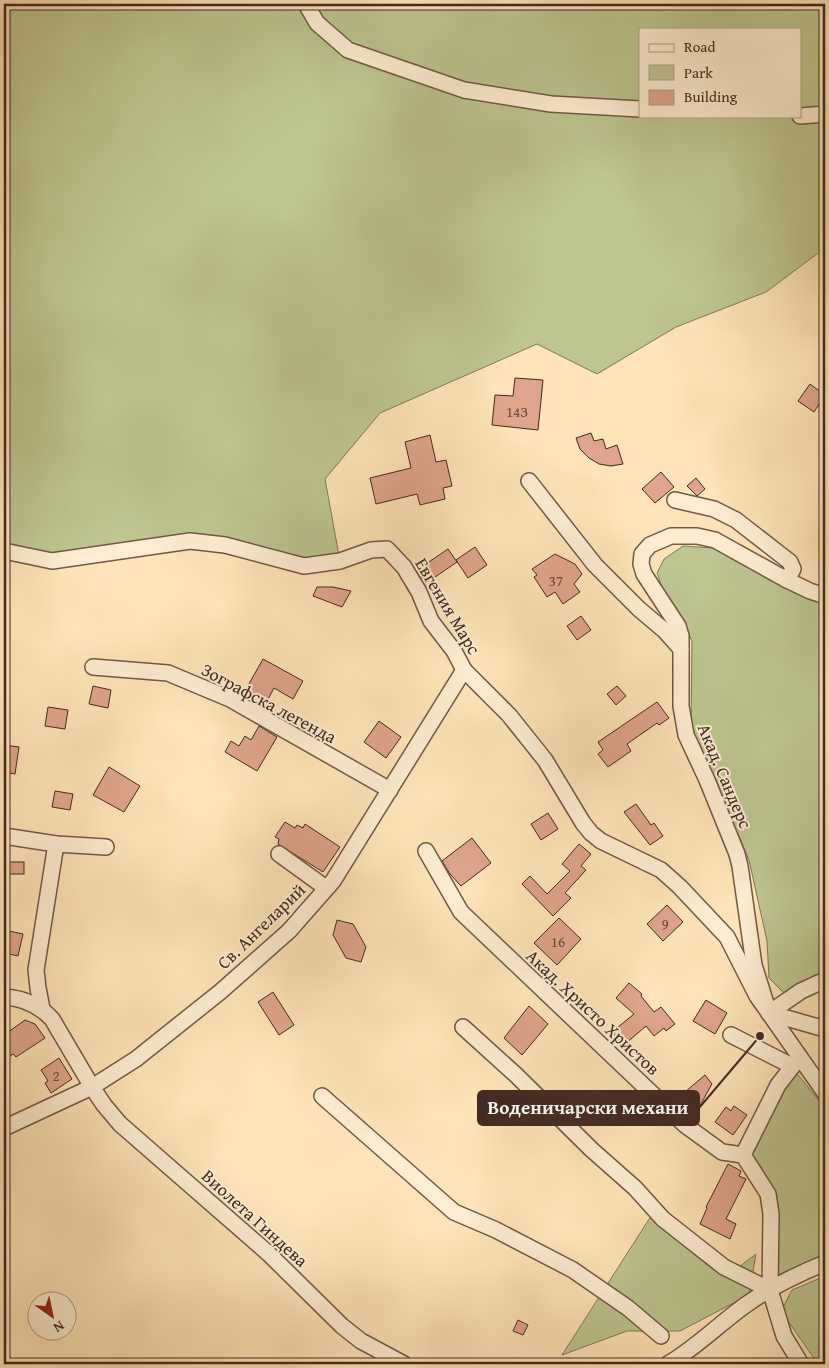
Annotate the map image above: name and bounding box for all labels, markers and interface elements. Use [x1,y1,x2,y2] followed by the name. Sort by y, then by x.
[639,28,802,118] legend
[684,36,715,57] text: Road
[684,62,713,83] text: Park
[684,86,738,107] text: Building
[506,401,528,422] house number: 14З
[408,553,488,659] street label: Евгения Марс
[549,570,563,591] house number: 37
[197,656,342,750] street label: Зографска легенда
[691,719,759,833] street label: Акад. Сандерс
[211,877,312,975] street label: Св. Ангеларий
[661,913,669,934] house number: 9
[551,931,565,952] house number: 16
[520,943,666,1082] street label: Акад. Христо Христов
[52,1065,60,1086] house number: 2
[478,1091,699,1125] callout: Воденичарски механи
[488,1093,689,1121] text: Воденичарски механи
[196,1163,315,1274] street label: Виолета Гиндева
[28,1290,78,1340] north arrow
[49,1316,68,1338] text: N

